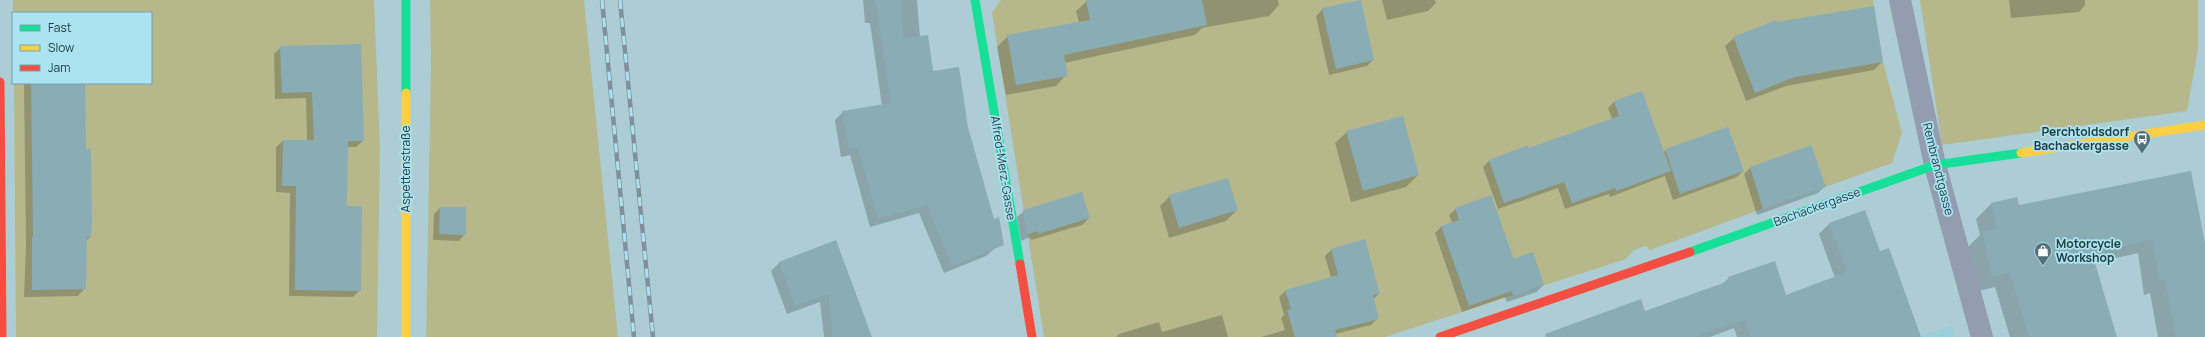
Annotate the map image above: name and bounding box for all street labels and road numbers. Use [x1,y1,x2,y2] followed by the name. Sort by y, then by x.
[987,114,1020,221] street label: Alfred-Merz-Gasse
[1919,121,1958,217] street label: Rembrandtgasse
[397,126,414,212] street label: Aspettenstraße
[1771,183,1863,230] street label: Bachackergasse

